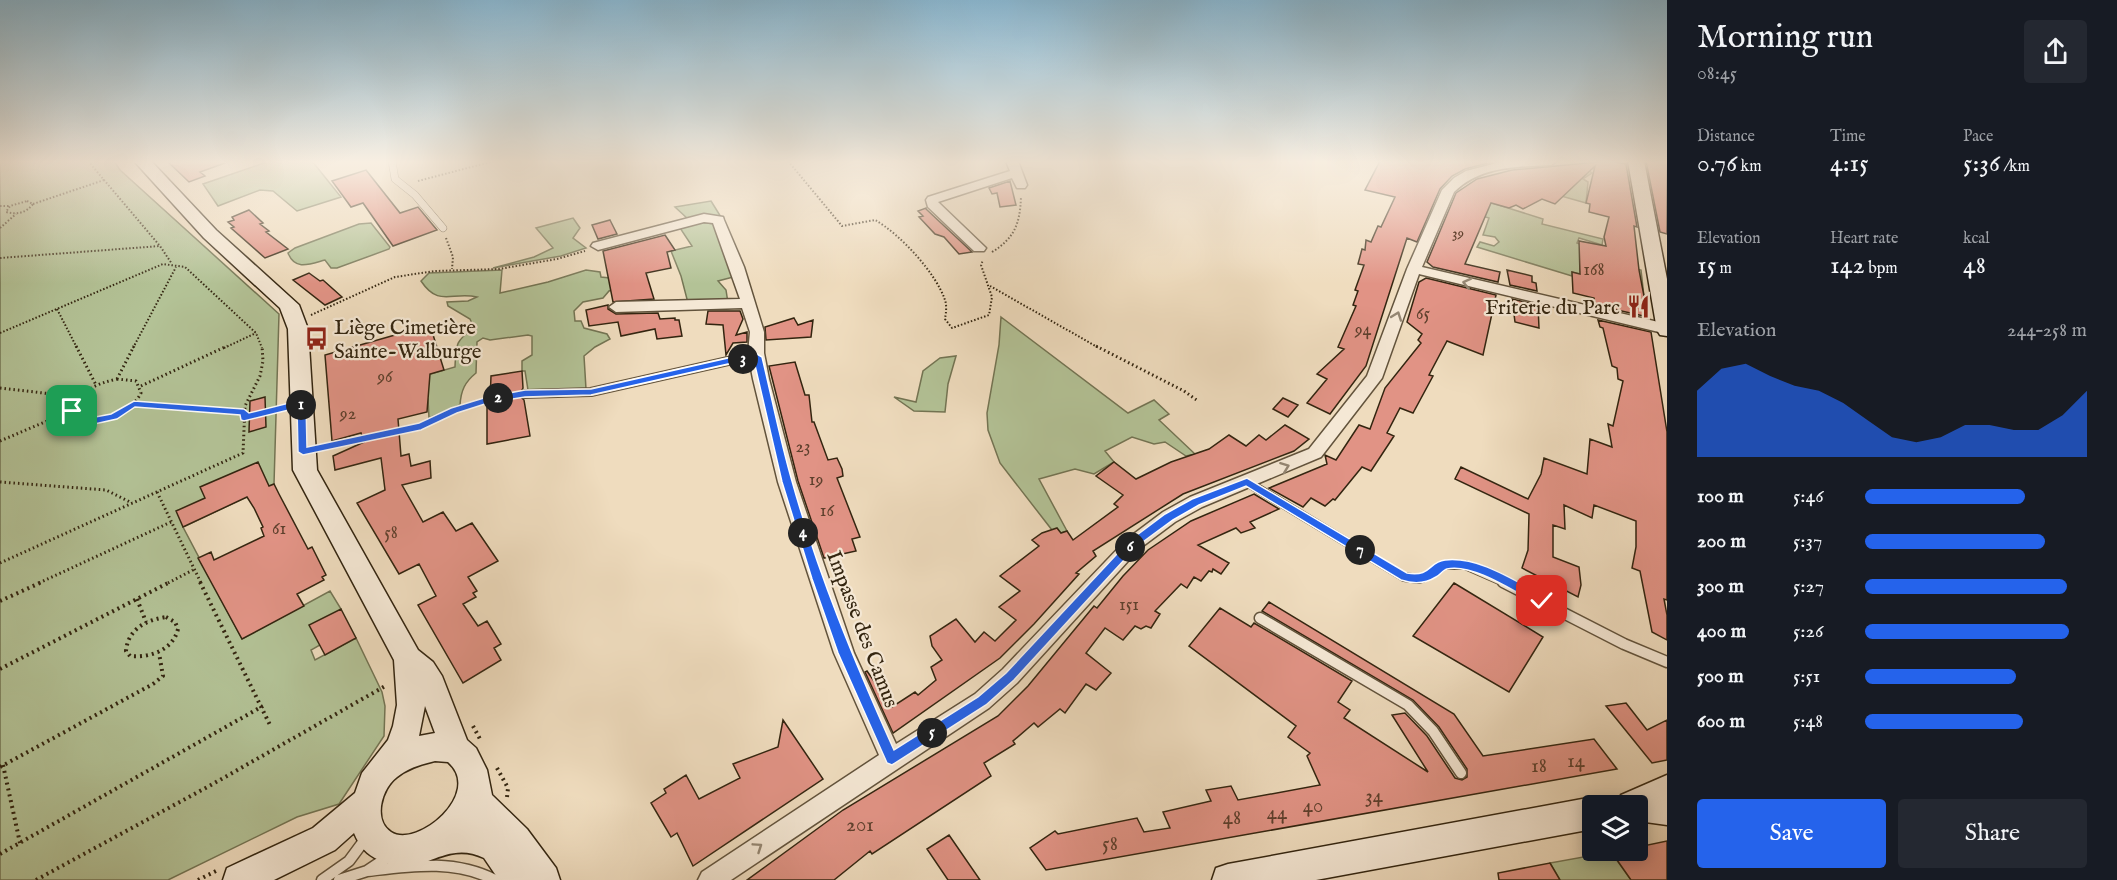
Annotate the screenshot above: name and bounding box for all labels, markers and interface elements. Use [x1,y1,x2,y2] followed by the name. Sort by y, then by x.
[1697,17,1873,59] text: Morning run
[2024,20,2087,83] button: share
[1697,61,1737,86] text: 08:45
[1697,127,1755,147] text: Distance
[1830,127,1866,147] text: Time
[1963,127,1993,147] text: Pace
[1697,147,1737,180] text: 0.76
[1830,147,1869,180] text: 4:15
[1963,147,2000,180] text: 5:36
[1737,157,1762,177] text: km
[2000,157,2030,177] text: /km
[1452,224,1464,243] house number: 39
[1697,229,1760,249] text: Elevation
[1830,229,1898,249] text: Heart rate
[1963,229,1990,249] text: kcal
[1697,249,1716,282] text: 15
[1830,249,1865,282] text: 142
[1963,249,1986,282] text: 48
[1583,259,1605,282] house number: 168
[1716,259,1732,279] text: m
[1865,259,1898,279] text: bpm
[1462,277,1472,290] one-way arrow
[1625,294,1651,320] restaurant icon: Friterie du Parc
[1485,295,1620,322] place label: Friterie du Parc
[1416,303,1431,326] house number: 65
[1390,311,1402,322] one-way arrow
[334,315,482,366] place label: Liège Cimetière Sainte-Walburge
[1697,318,1776,343] text: Elevation
[2007,318,2087,343] text: 244–258 m
[1354,319,1371,342] house number: 94
[303,326,329,352] bus stop icon: Liège Cimetière Sainte-Walburge
[728,344,758,374] pin: 3
[740,349,746,369] text: 3
[376,366,393,389] house number: 96
[483,383,513,413] pin: 2
[46,385,97,436] pin
[494,388,502,408] text: 2
[286,390,316,420] pin: 1
[55,394,88,427] icon: arrive
[298,395,304,415] text: 1
[339,403,356,426] house number: 92
[795,436,811,459] house number: 23
[1279,462,1290,474] one-way arrow
[809,469,823,492] house number: 19
[1697,484,1744,509] text: 100 m
[1793,484,1824,509] text: 5:46
[820,500,835,523] house number: 16
[272,518,286,541] house number: 61
[788,518,818,548] pin: 4
[384,522,398,545] house number: 58
[799,523,807,543] text: 4
[1697,529,1746,554] text: 200 m
[1793,529,1822,554] text: 5:37
[1115,532,1145,562] pin: 6
[1345,535,1375,565] pin: 7
[1127,537,1133,557] text: 6
[1356,540,1364,560] text: 7
[819,547,904,712] street label: Impasse des Camus
[1697,574,1744,599] text: 300 m
[1793,574,1824,599] text: 5:27
[1516,575,1567,626] pin
[1525,584,1558,617] icon: check
[1119,594,1139,617] house number: 151
[1697,619,1746,644] text: 400 m
[1793,619,1823,644] text: 5:26
[1697,664,1744,689] text: 500 m
[1793,664,1820,689] text: 5:51
[1697,709,1745,734] text: 600 m
[1793,709,1823,734] text: 5:48
[917,718,947,748] pin: 5
[929,723,935,743] text: 5
[1567,748,1586,775] house number: 14
[1531,753,1547,780] house number: 18
[1365,783,1384,810] house number: 34
[1303,793,1323,820] house number: 40
[1582,795,1648,861] map controls
[1582,795,1648,861] button: layers
[1697,799,1886,868] button: Save
[1898,799,2087,868] button: Share
[1267,800,1288,827] house number: 44
[1223,805,1241,832] house number: 48
[846,812,874,839] house number: 201
[1102,831,1118,858] house number: 58
[752,843,763,854] one-way arrow

